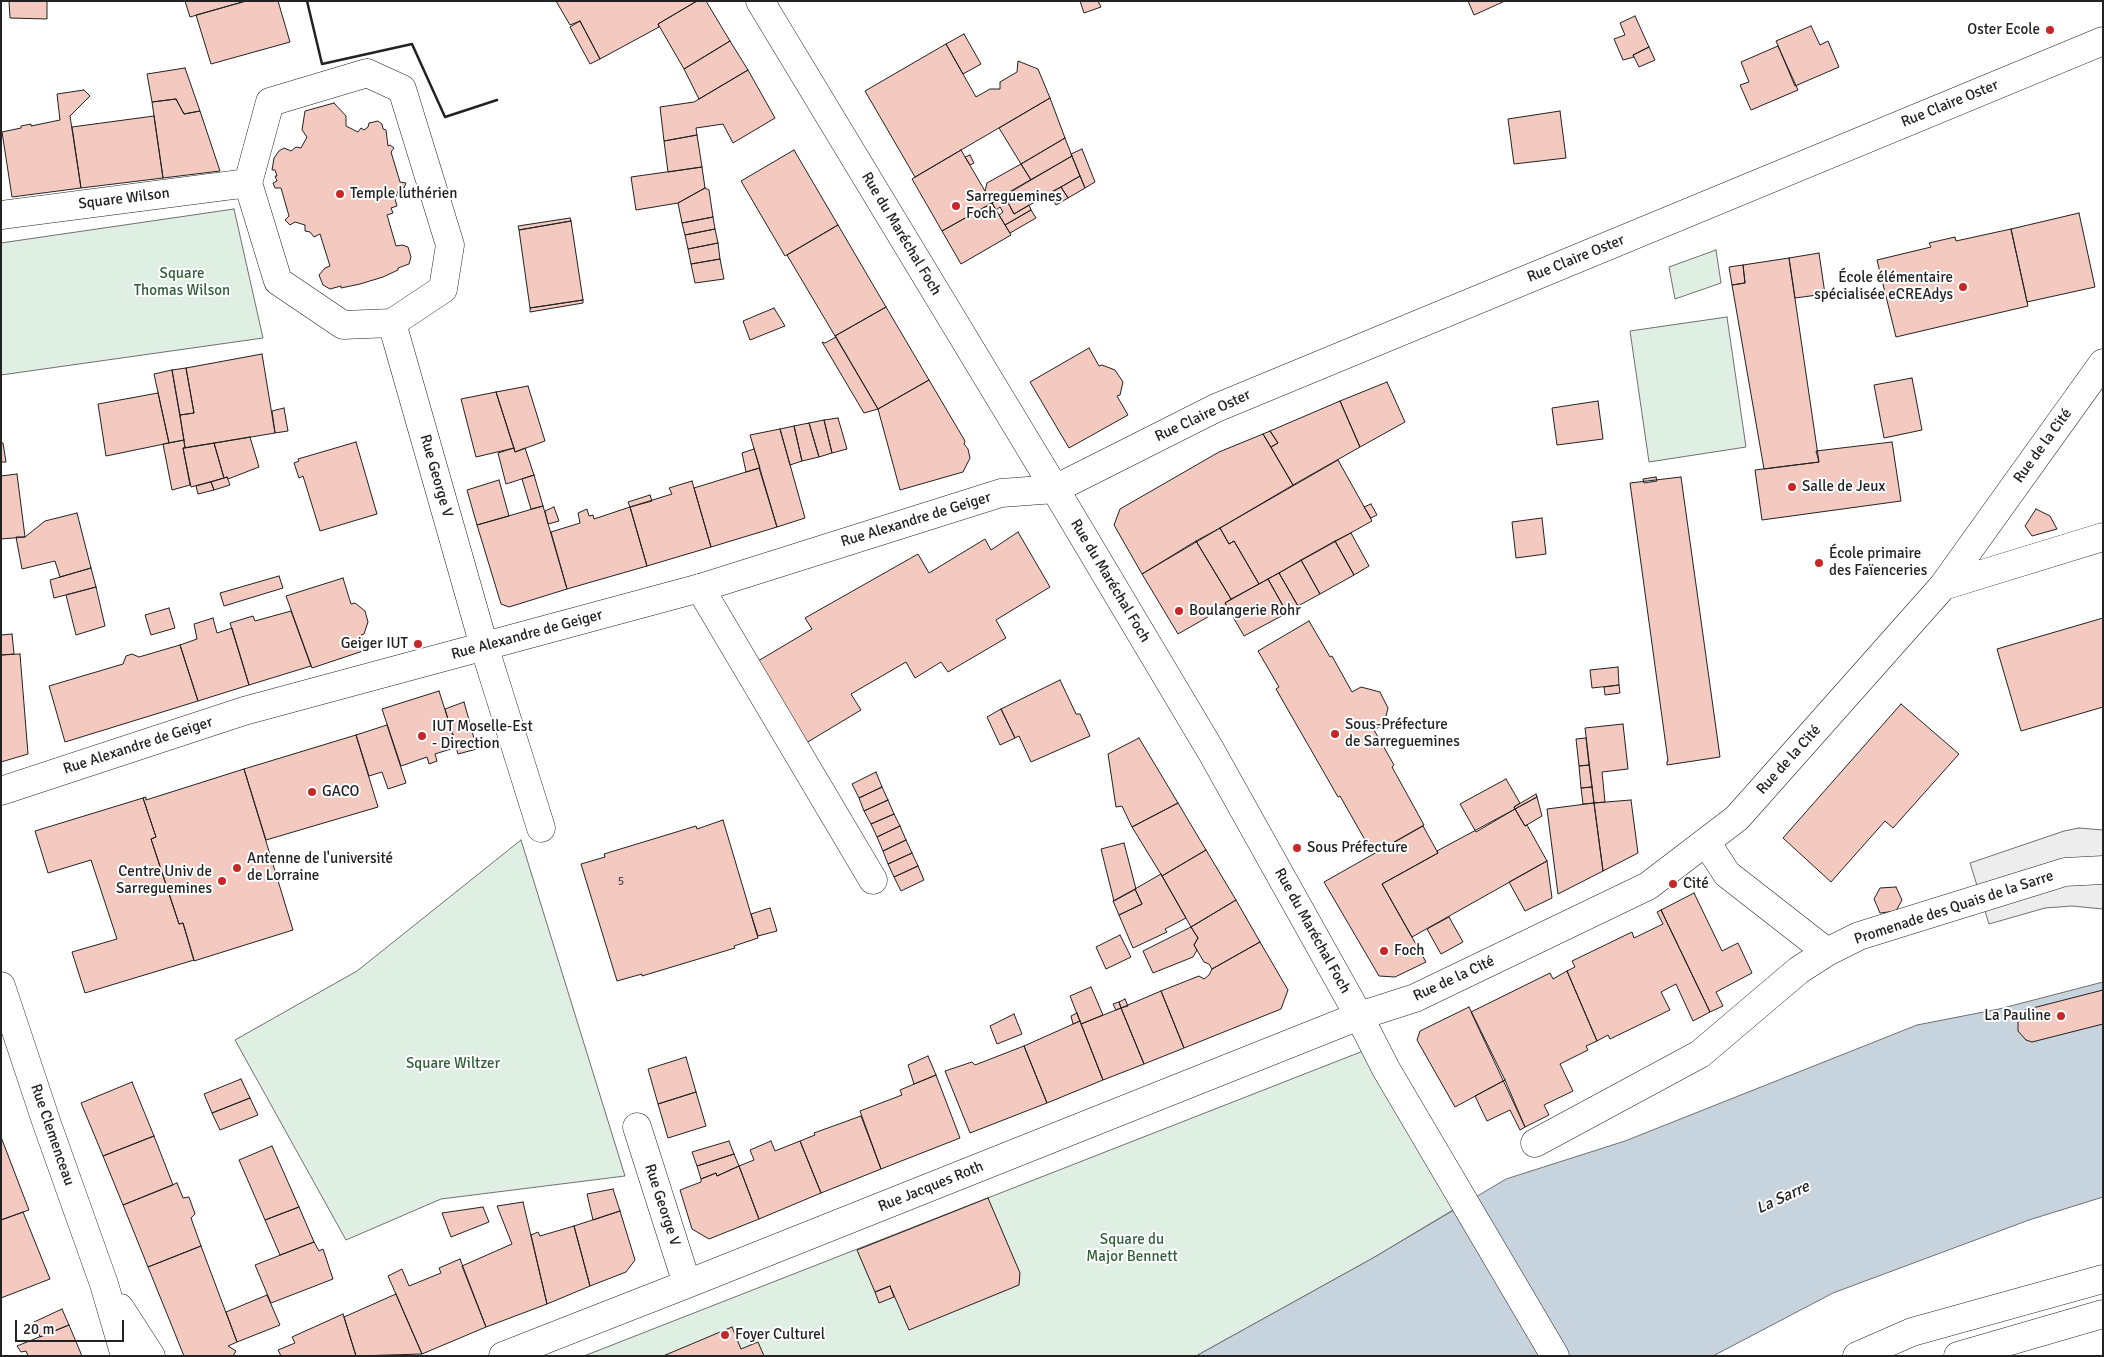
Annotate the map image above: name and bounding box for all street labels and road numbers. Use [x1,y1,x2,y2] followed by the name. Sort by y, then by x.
[1899,76,2001,132] street label: Rue Claire Oster
[857,169,945,299] street label: Rue du Maréchal Foch
[77,184,171,214] street label: Square Wilson
[1525,231,1627,287] street label: Rue Claire Oster
[1152,386,1254,446] street label: Rue Claire Oster
[2010,405,2076,487] street label: Rue de la Cité
[416,433,456,519] street label: Rue George V
[839,489,993,551] street label: Rue Alexandre de Geiger
[1066,516,1154,646] street label: Rue du Maréchal Foch
[449,606,605,664] street label: Rue Alexandre de Geiger
[61,713,215,779] street label: Rue Alexandre de Geiger
[1753,721,1825,799] street label: Rue de la Cité
[1270,865,1354,997] street label: Rue du Maréchal Foch
[1852,867,2056,949] street label: Promenade des Quais de la Sarre
[1411,952,1497,1006] street label: Rue de la Cité
[26,1082,78,1188] street label: Rue Clemenceau
[876,1158,986,1216] street label: Rue Jacques Roth
[640,1162,684,1248] street label: Rue George V

